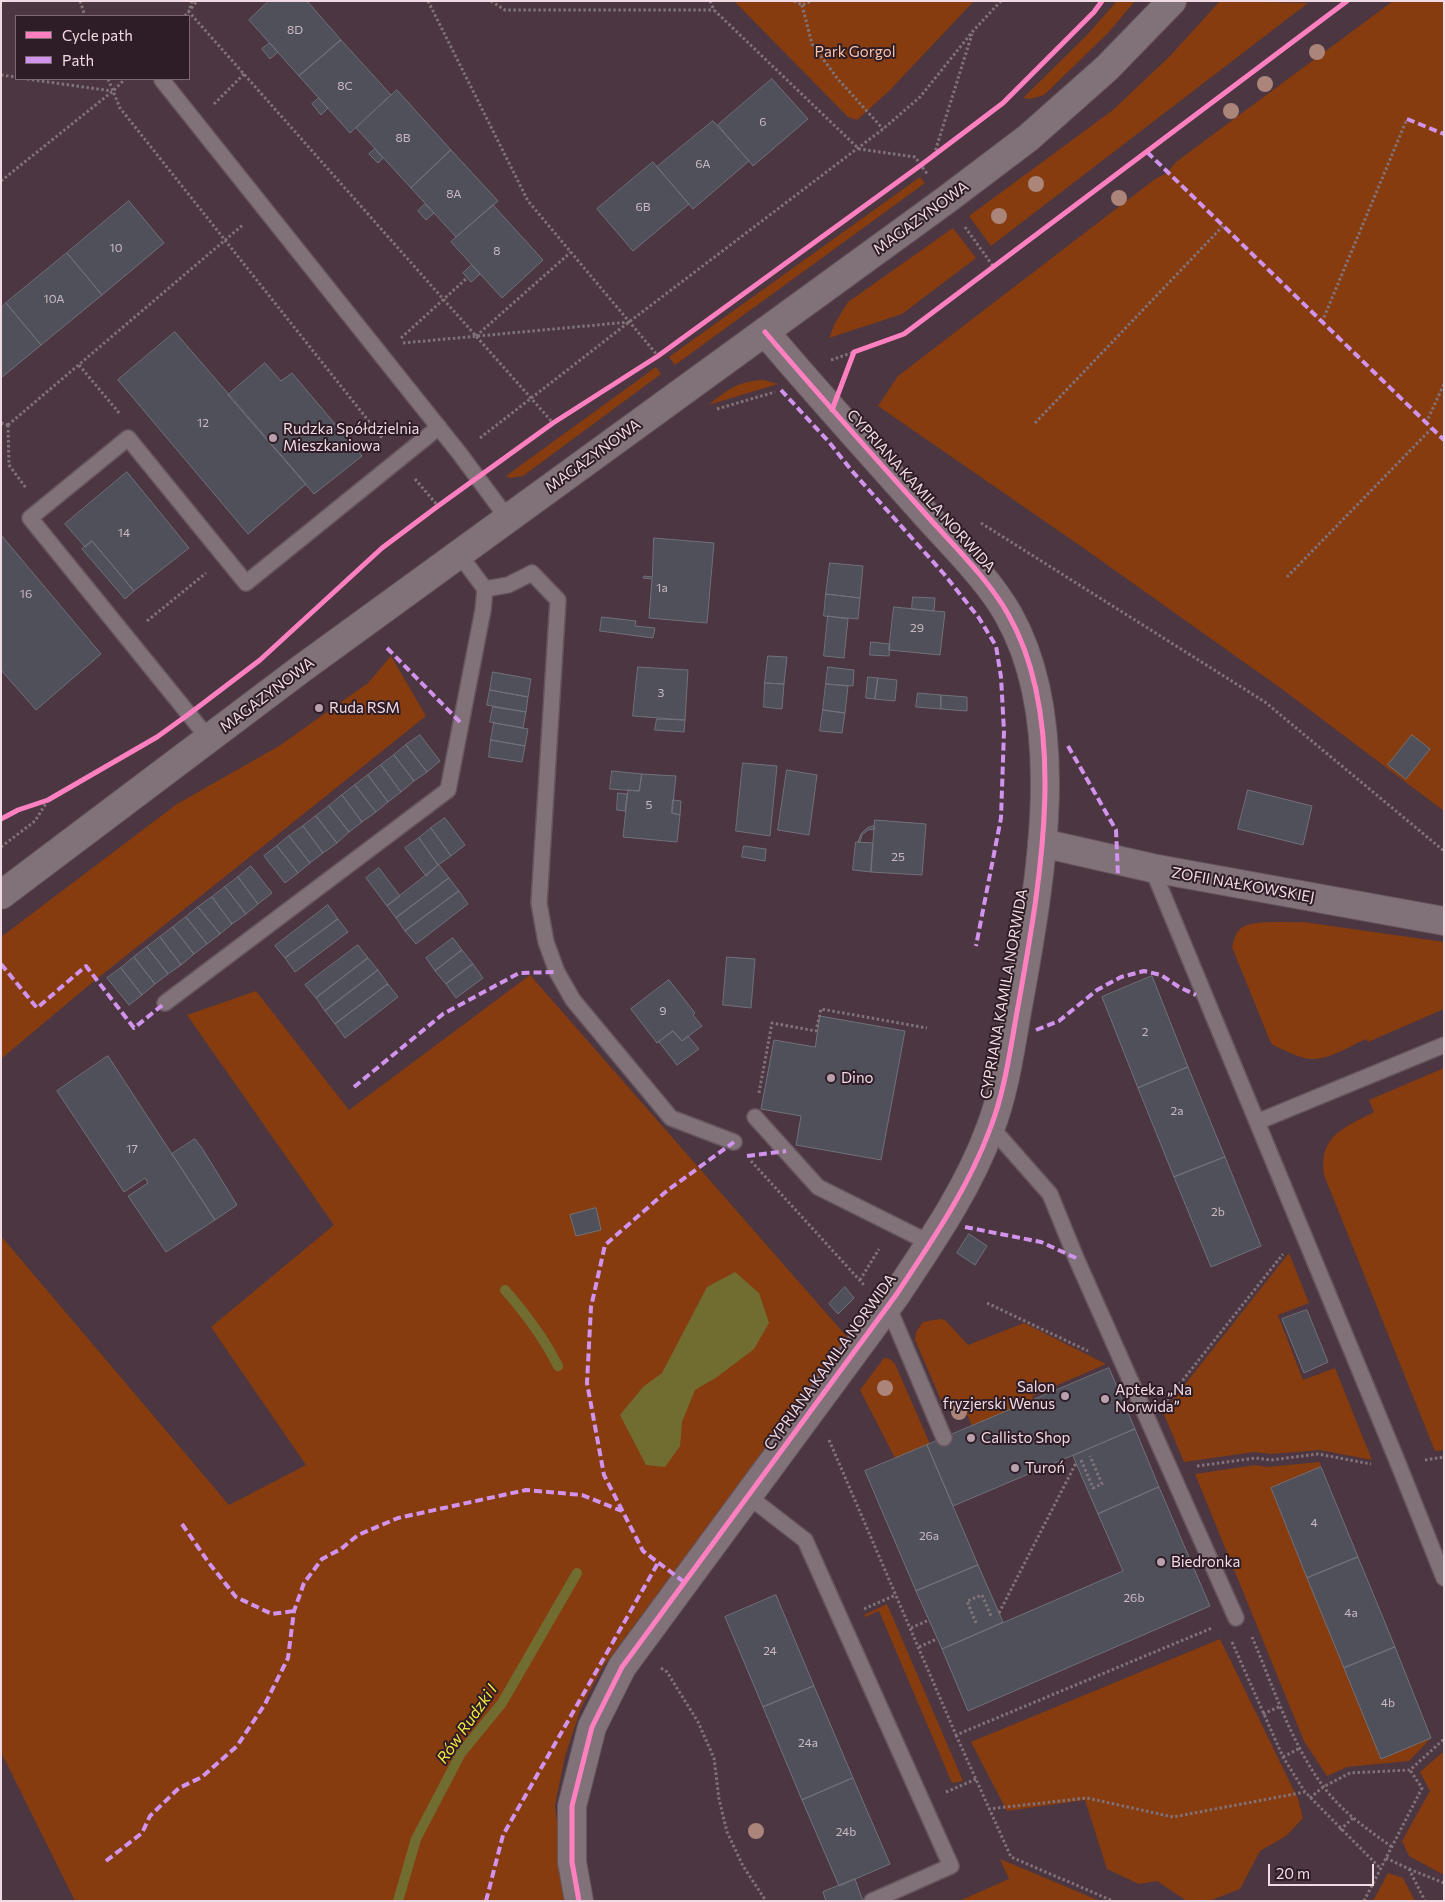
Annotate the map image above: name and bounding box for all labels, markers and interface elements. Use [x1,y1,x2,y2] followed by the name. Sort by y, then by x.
[15,15,190,80] legend
[287,23,303,37] house number: 8D
[62,26,133,44] text: Cycle path
[815,43,895,61] park label: Park Gorgol
[62,51,94,69] text: Path
[337,79,353,93] house number: 8C
[759,115,767,129] house number: 6
[395,131,411,145] house number: 8B
[695,157,711,171] house number: 6A
[870,177,972,259] street label: MAGAZYNOWA
[446,187,462,201] house number: 8A
[635,200,651,214] house number: 6B
[110,241,122,255] house number: 10
[493,244,501,258] house number: 8
[44,292,64,306] house number: 10A
[843,406,999,576] street label: CYPRIANA KAMILA NORWIDA
[542,415,644,497] street label: MAGAZYNOWA
[197,416,209,430] house number: 12
[283,420,419,455] place label: Rudzka Spółdzielnia Mieszkaniowa
[267,432,279,444] marker: Rudzka Spółdzielnia Mieszkaniowa
[118,526,130,540] house number: 14
[656,581,668,595] house number: 1a
[20,587,32,601] house number: 16
[910,621,924,635] house number: 29
[216,654,318,736] street label: MAGAZYNOWA
[658,686,664,700] house number: 3
[329,699,400,717] place label: Ruda RSM
[313,702,325,714] marker: Ruda RSM
[646,798,652,812] house number: 5
[891,850,905,864] house number: 25
[1170,864,1316,906] street label: ZOFII NAŁKOWSKIEJ
[977,887,1031,1101] street label: CYPRIANA KAMILA NORWIDA
[659,1004,667,1018] house number: 9
[1142,1025,1148,1039] house number: 2
[841,1069,873,1087] place label: Dino
[825,1072,837,1084] marker: Dino
[1171,1104,1183,1118] house number: 2a
[126,1142,138,1156] house number: 17
[1211,1205,1225,1219] house number: 2b
[760,1271,900,1453] street label: CYPRIANA KAMILA NORWIDA
[943,1378,1055,1413] place label: Salon fryzjerski Wenus
[1115,1381,1192,1416] place label: Apteka „Na Norwida”
[1059,1390,1071,1402] marker: Salon fryzjerski Wenus
[1099,1393,1111,1405] marker: Apteka „Na Norwida”
[981,1429,1070,1447] place label: Callisto Shop
[965,1432,977,1444] marker: Callisto Shop
[1025,1459,1065,1477] place label: Turoń
[1009,1462,1021,1474] marker: Turoń
[1310,1516,1318,1530] house number: 4
[919,1529,939,1543] house number: 26a
[1171,1553,1240,1571] place label: Biedronka
[1155,1556,1167,1568] marker: Biedronka
[1123,1591,1145,1605] house number: 26b
[1344,1606,1358,1620] house number: 4a
[763,1644,777,1658] house number: 24
[433,1681,501,1767] water label: Rów Rudzki I
[1381,1696,1395,1710] house number: 4b
[798,1736,818,1750] house number: 24a
[836,1825,856,1839] house number: 24b
[1270,1854,1376,1886] scale bar
[1276,1864,1310,1882] text: 20 m

